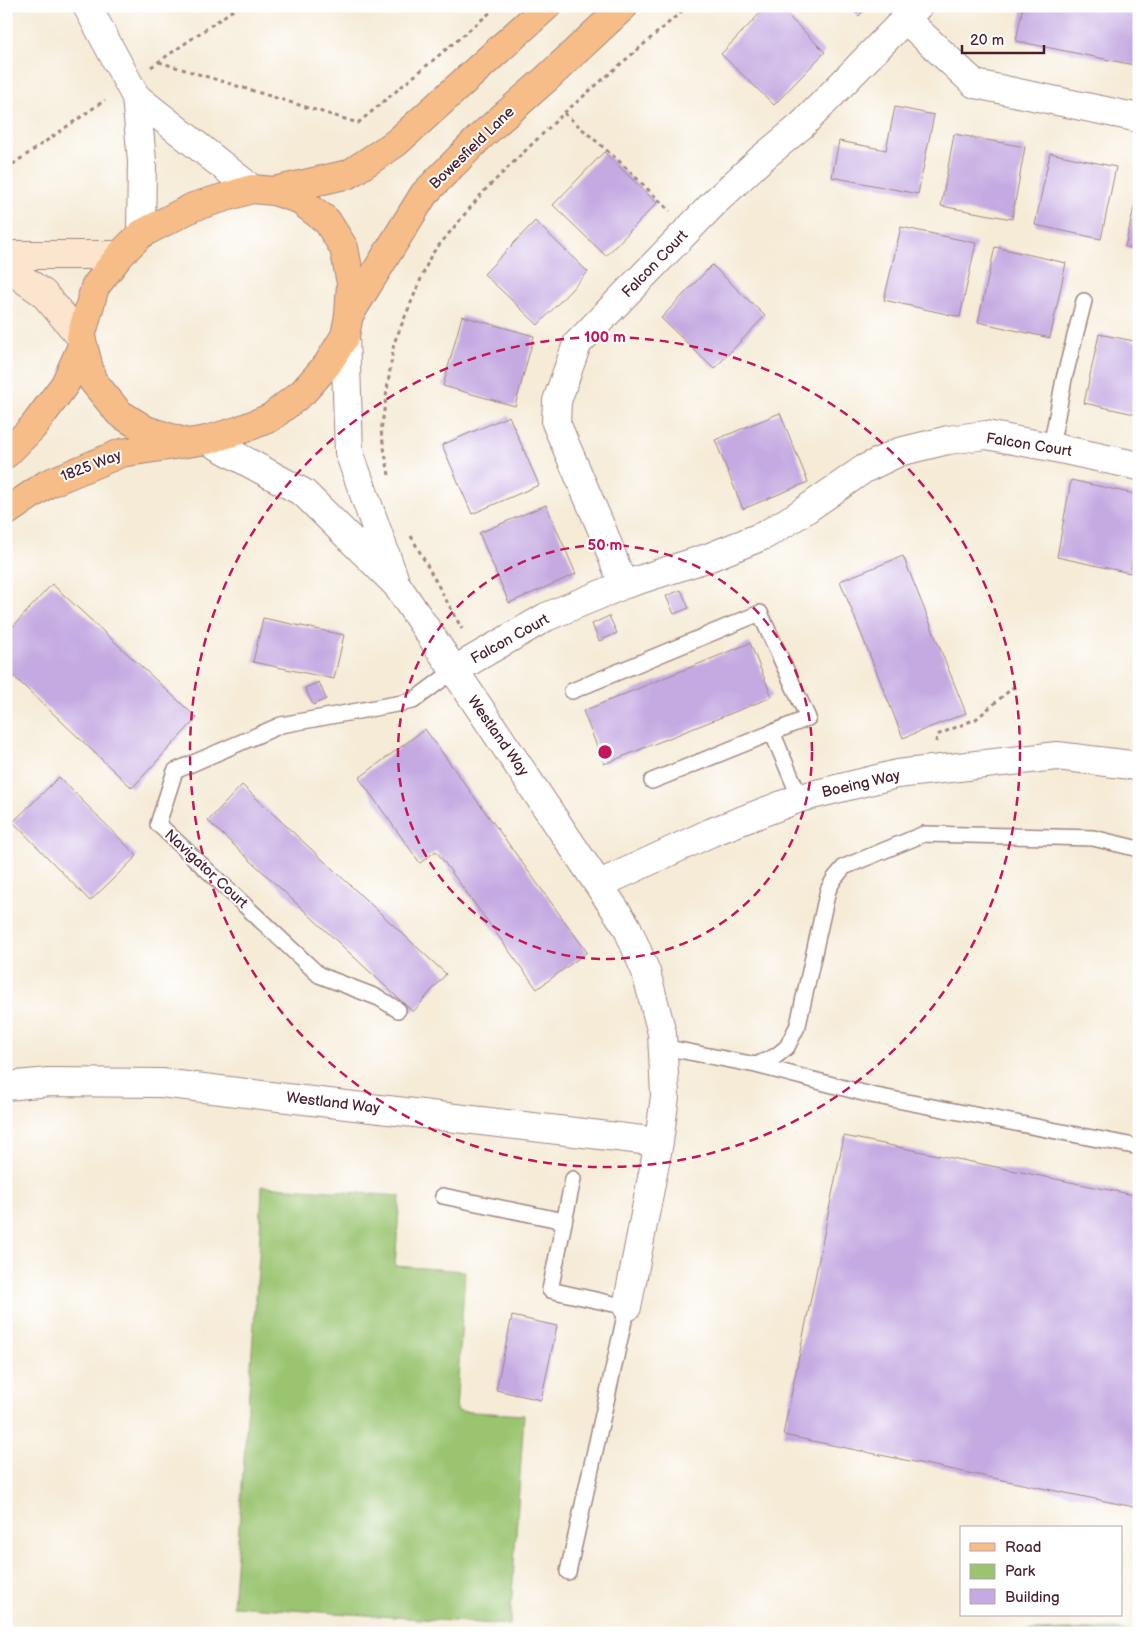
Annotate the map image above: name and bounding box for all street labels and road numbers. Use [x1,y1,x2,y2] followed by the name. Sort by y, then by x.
[425,103,519,193] street label: Bowesfield Lane
[618,226,692,302] street label: Falcon Court
[985,429,1074,461] street label: Falcon Court
[58,446,124,486] street label: 1825 Way
[467,609,553,668] street label: Falcon Court
[463,692,533,780] street label: Westland Way
[820,766,902,802] street label: Boeing Way
[160,825,252,913] street label: Navigator Court
[285,1088,381,1118] street label: Westland Way

